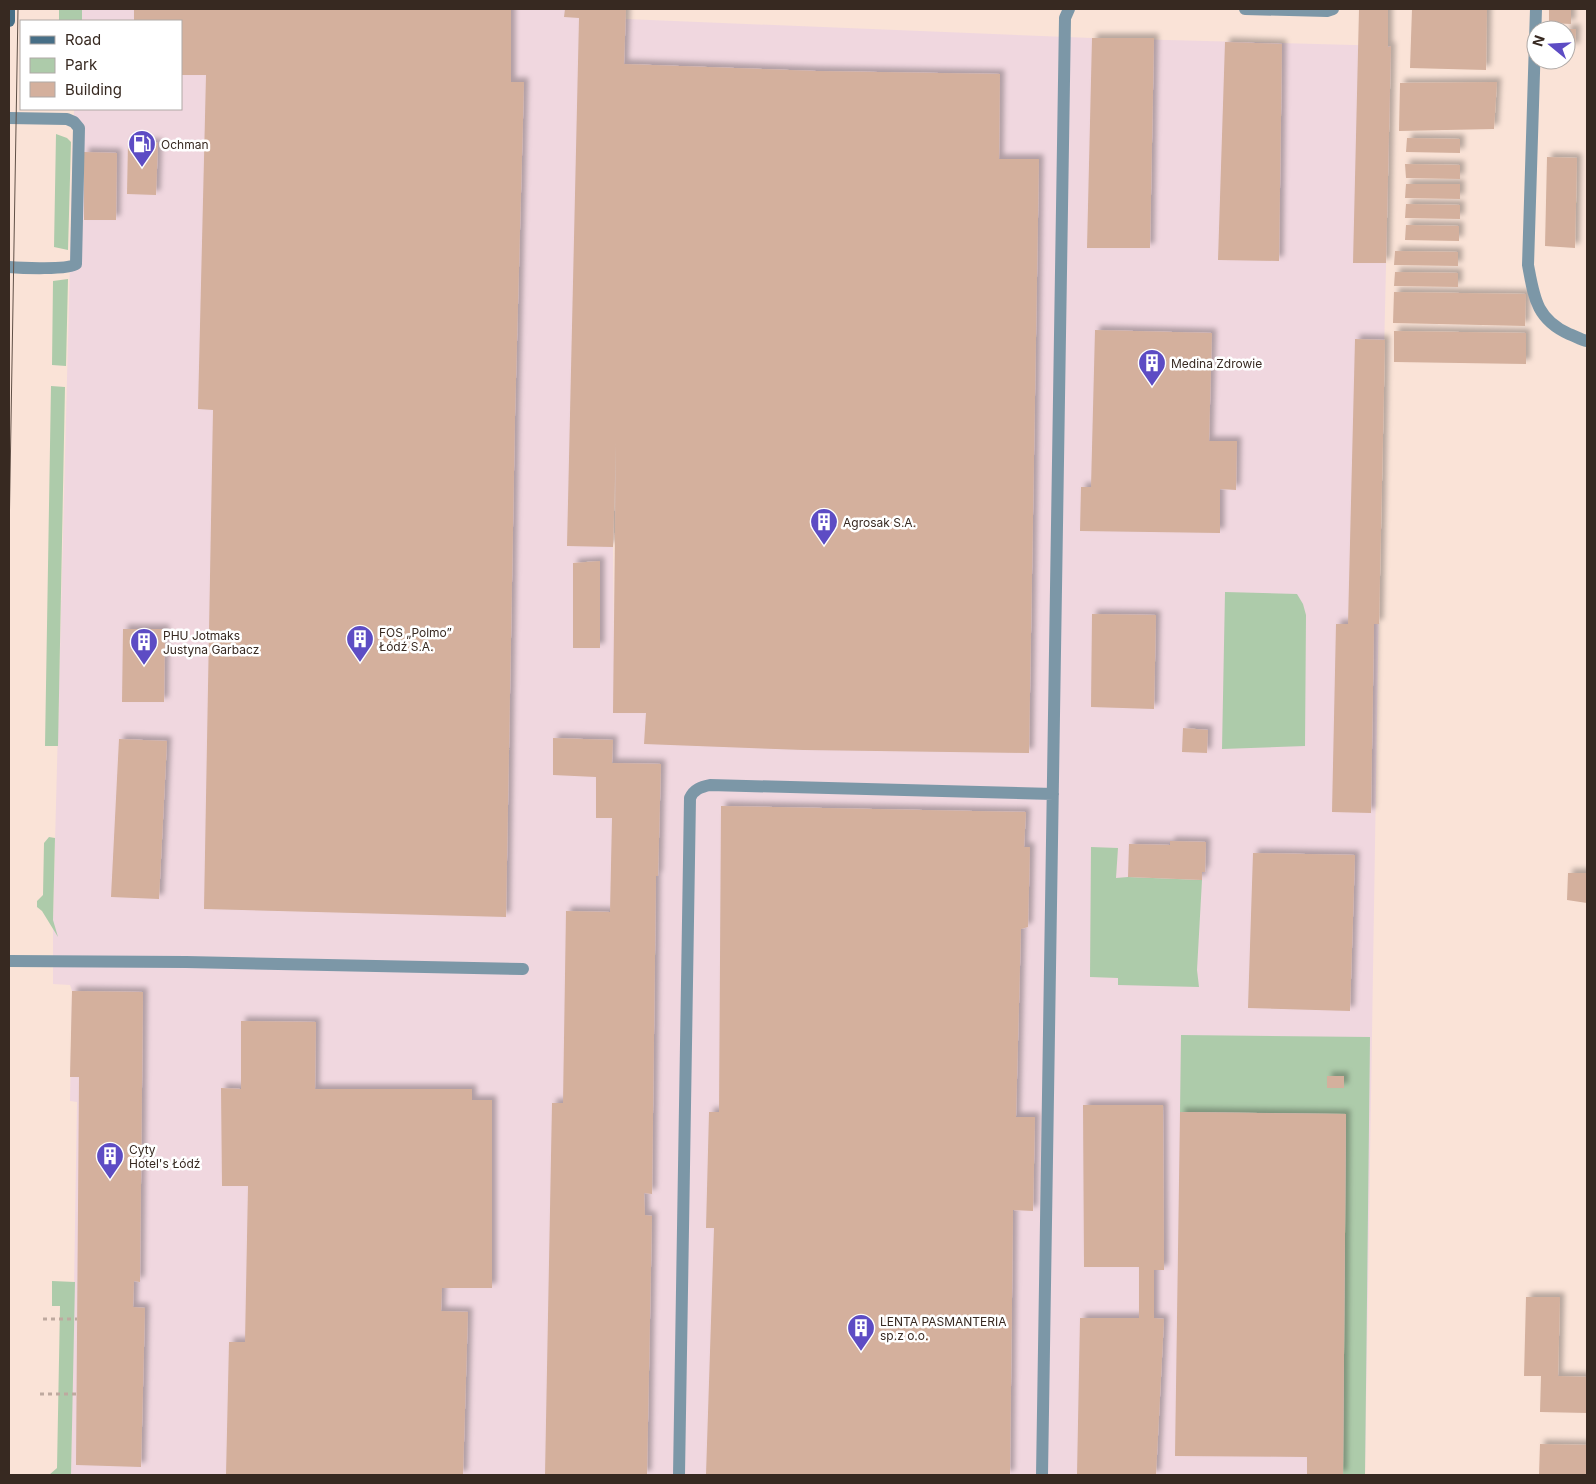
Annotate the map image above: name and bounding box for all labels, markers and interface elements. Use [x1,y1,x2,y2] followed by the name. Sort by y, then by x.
[20,20,182,110] legend
[1526,20,1576,70] north arrow
[65,30,101,49] text: Road
[1528,33,1548,49] text: N
[65,55,98,74] text: Park
[65,80,122,99] text: Building
[127,129,157,168] fuel station icon: Ochman
[161,137,208,152] place label: Ochman
[1137,348,1167,387] building icon: Medina Zdrowie
[1171,356,1262,371] place label: Medina Zdrowie
[809,507,839,546] building icon: Agrosak S.A.
[843,515,916,530] place label: Agrosak S.A.
[345,624,375,663] building icon: FOS „Polmo” Łódź S.A.
[379,625,452,654] place label: FOS „Polmo” Łódź S.A.
[129,627,159,666] building icon: PHU Jotmaks Justyna Garbacz
[163,628,259,657] place label: PHU Jotmaks Justyna Garbacz
[95,1141,125,1180] building icon: Cyty Hotel's Łódź
[129,1142,200,1171] place label: Cyty Hotel's Łódź
[846,1313,876,1352] building icon: LENTA PASMANTERIA sp.z o.o.
[880,1314,1007,1343] place label: LENTA PASMANTERIA sp.z o.o.

